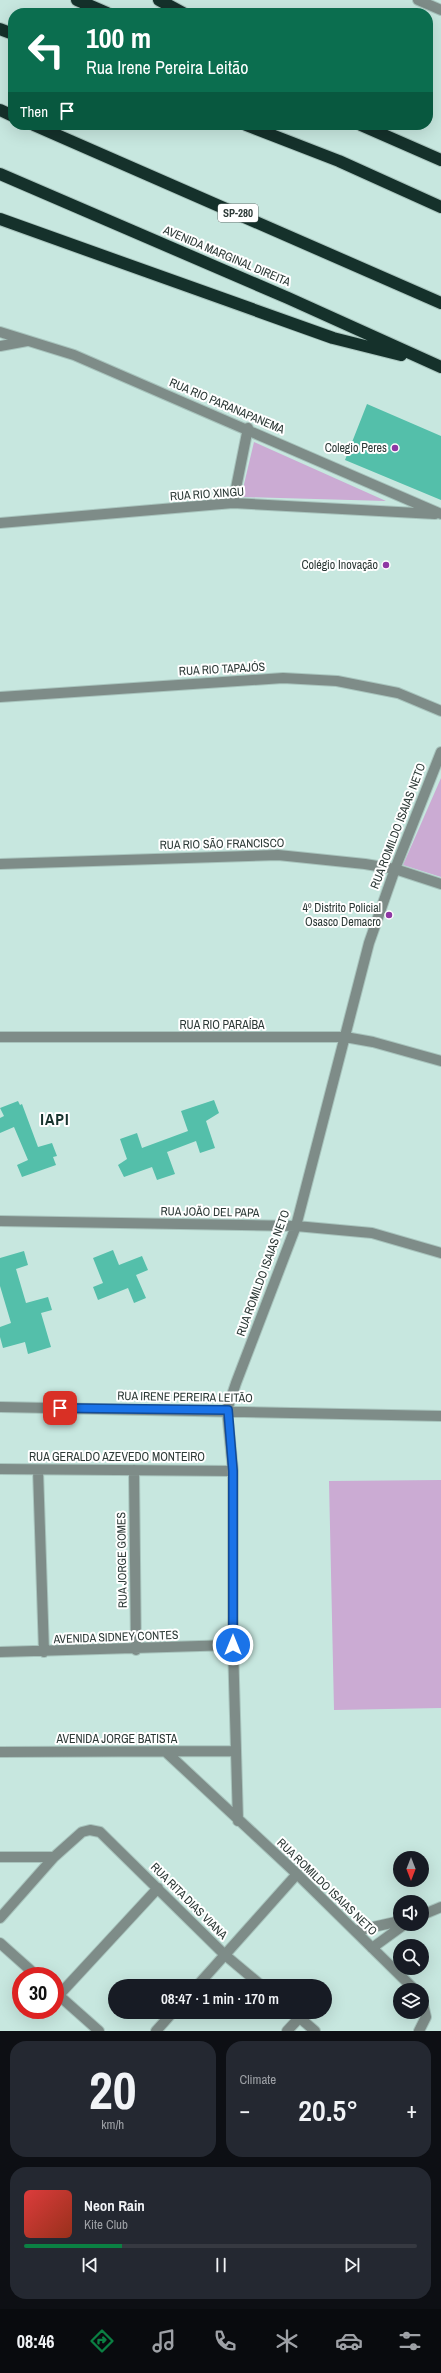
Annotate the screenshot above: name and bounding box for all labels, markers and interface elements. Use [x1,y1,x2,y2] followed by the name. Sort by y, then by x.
[86,19,151,57] text: 100 m
[20,24,72,76] icon: left
[86,55,248,80] text: Rua Irene Pereira Leitão
[56,100,78,122] icon: arrive
[20,101,48,122] text: Then
[218,204,258,222] road number: SP-280
[160,222,293,290] street label: AVENIDA MARGINAL DIREITA
[167,374,287,438] street label: RUA RIO PARANAPANEMA
[325,440,387,456] place label: Colegio Peres
[390,443,400,453] marker: Colegio Peres
[169,483,245,505] street label: RUA RIO XINGU
[301,557,378,573] place label: Colégio Inovação
[381,560,391,570] marker: Colégio Inovação
[178,659,266,679] street label: RUA RIO TAPAJÓS
[367,761,429,891] street label: RUA ROMILDO ISAIAS NETO
[160,835,285,853] street label: RUA RIO SÃO FRANCISCO
[302,900,381,930] place label: 4º Distrito Policial Osasco Demacro
[384,910,394,920] marker: 4º Distrito Policial Osasco Demacro
[179,1017,265,1033] street label: RUA RIO PARAÍBA
[40,1108,70,1130] district label: IAPI
[160,1203,260,1221] street label: RUA JOÃO DEL PAPA
[233,1207,293,1338] street label: RUA ROMILDO ISAIAS NETO
[117,1388,253,1406] street label: RUA IRENE PEREIRA LEITÃO
[43,1391,77,1425] pin
[49,1397,71,1419] icon: arrive
[29,1449,205,1465] street label: RUA GERALDO AZEVEDO MONTEIRO
[113,1511,131,1608] street label: RUA JORGE GOMES
[212,1624,254,1666] position arrow
[52,1627,179,1647] street label: AVENIDA SIDNEY CONTES
[56,1731,178,1747] street label: AVENIDA JORGE BATISTA
[274,1835,381,1939] street label: RUA ROMILDO ISAIAS NETO
[393,1851,429,1887] north arrow
[393,1851,429,2019] map controls
[147,1859,231,1943] street label: RUA RITA DIAS VIANA
[393,1895,429,1931] button: sound
[393,1939,429,1975] button: search
[12,1967,64,2019] speed limit sign: 30
[393,1983,429,2019] button: layers
[161,1988,279,2009] text: 08:47 · 1 min · 170 m
[89,2055,136,2125] text: 20
[240,2071,276,2088] text: Climate
[298,2090,358,2130] text: 20.5°
[240,2095,250,2125] text: −
[406,2095,417,2125] text: +
[101,2116,124,2133] text: km/h
[84,2195,145,2216] text: Neon Rain
[84,2216,128,2233] text: Kite Club
[79,2254,101,2276] icon: previous
[210,2254,232,2276] icon: pause
[341,2254,363,2276] icon: next
[88,2327,116,2355] icon: directions
[150,2327,178,2355] icon: music
[211,2327,239,2355] icon: phone
[273,2327,301,2355] icon: climate
[335,2327,363,2355] icon: car
[396,2327,424,2355] icon: filters
[17,2329,55,2354] text: 08:46

